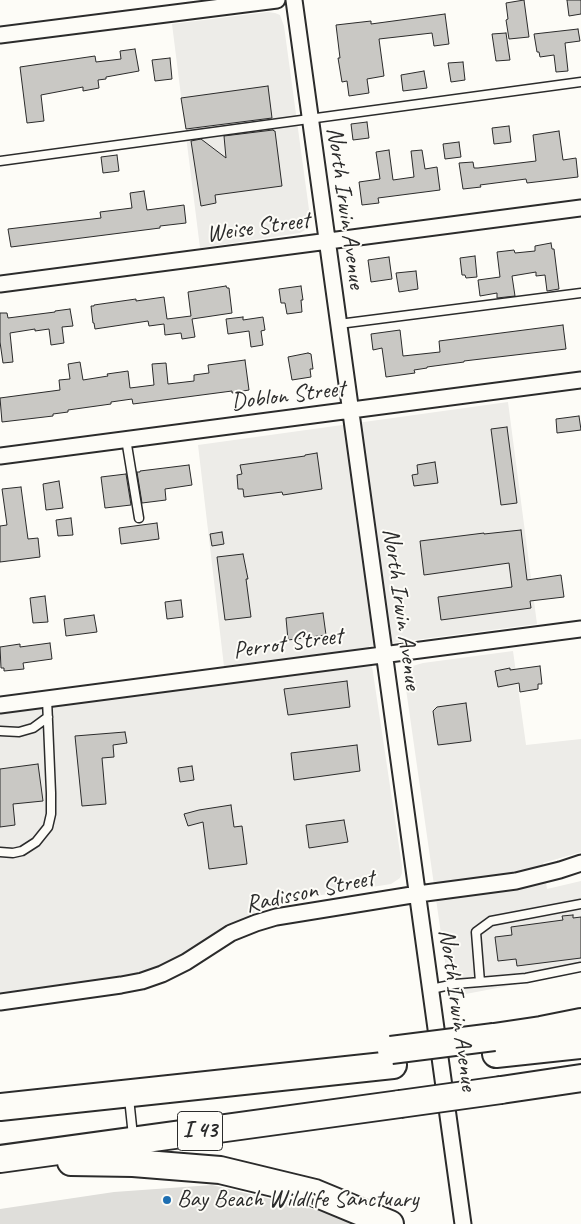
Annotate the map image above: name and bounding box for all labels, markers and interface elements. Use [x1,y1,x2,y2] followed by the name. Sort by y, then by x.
[319,125,371,291] street label: North Irwin Avenue
[205,207,311,249] street label: Weise Street
[229,375,347,417] street label: Doblon Street
[375,526,427,692] street label: North Irwin Avenue
[231,622,345,666] street label: Perrot Street
[243,864,377,920] street label: Radisson Street
[431,927,483,1093] street label: North Irwin Avenue
[178,1112,222,1150] road number: I 43
[177,1186,418,1214] place label: Bay Beach Wildlife Sanctuary
[161,1194,173,1206] marker: Bay Beach Wildlife Sanctuary

